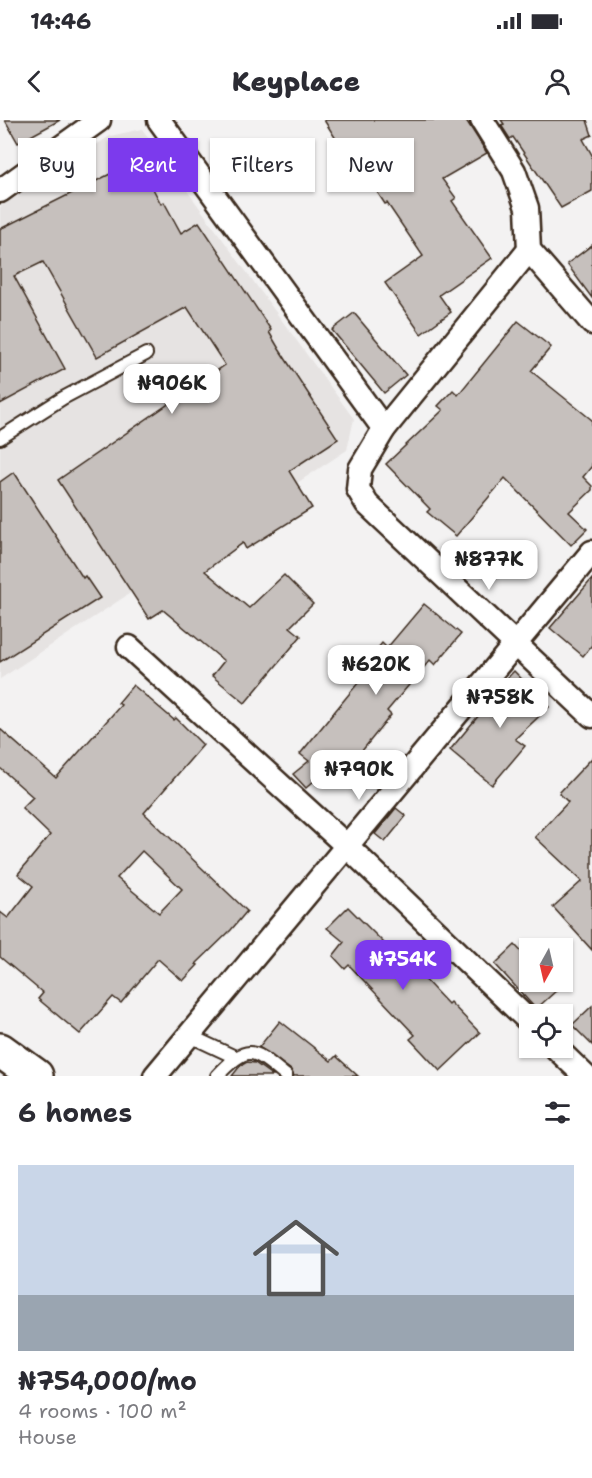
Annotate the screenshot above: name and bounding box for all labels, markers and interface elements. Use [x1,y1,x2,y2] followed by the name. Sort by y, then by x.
[30,7,92,36] text: 14:46
[232,63,360,100] text: Keyplace
[18,65,51,98] icon: back
[541,65,574,98] icon: person
[18,138,96,192] chip: Buy
[108,138,198,192] chip: Rent
[210,138,315,192] chip: Filters
[327,138,414,192] chip: New
[130,364,214,415] pin: ₦906K
[137,370,207,396] text: ₦906K
[447,540,531,591] pin: ₦877K
[455,546,523,572] text: ₦877K
[334,645,418,696] pin: ₦620K
[342,651,410,677] text: ₦620K
[458,678,542,729] pin: ₦758K
[466,684,534,710] text: ₦758K
[317,750,401,801] pin: ₦790K
[324,756,394,782] text: ₦790K
[519,938,573,992] north arrow
[519,938,573,1058] map controls
[361,940,445,991] pin: ₦754K
[369,946,437,972] text: ₦754K
[519,1004,573,1058] button: locate
[18,1095,132,1130] text: 6 homes
[541,1096,574,1129] icon: filters
[242,1204,350,1312] icon: home
[18,1363,197,1398] text: ₦754,000/mo
[18,1398,187,1424] text: 4 rooms · 100 m²
[18,1424,77,1450] text: House

